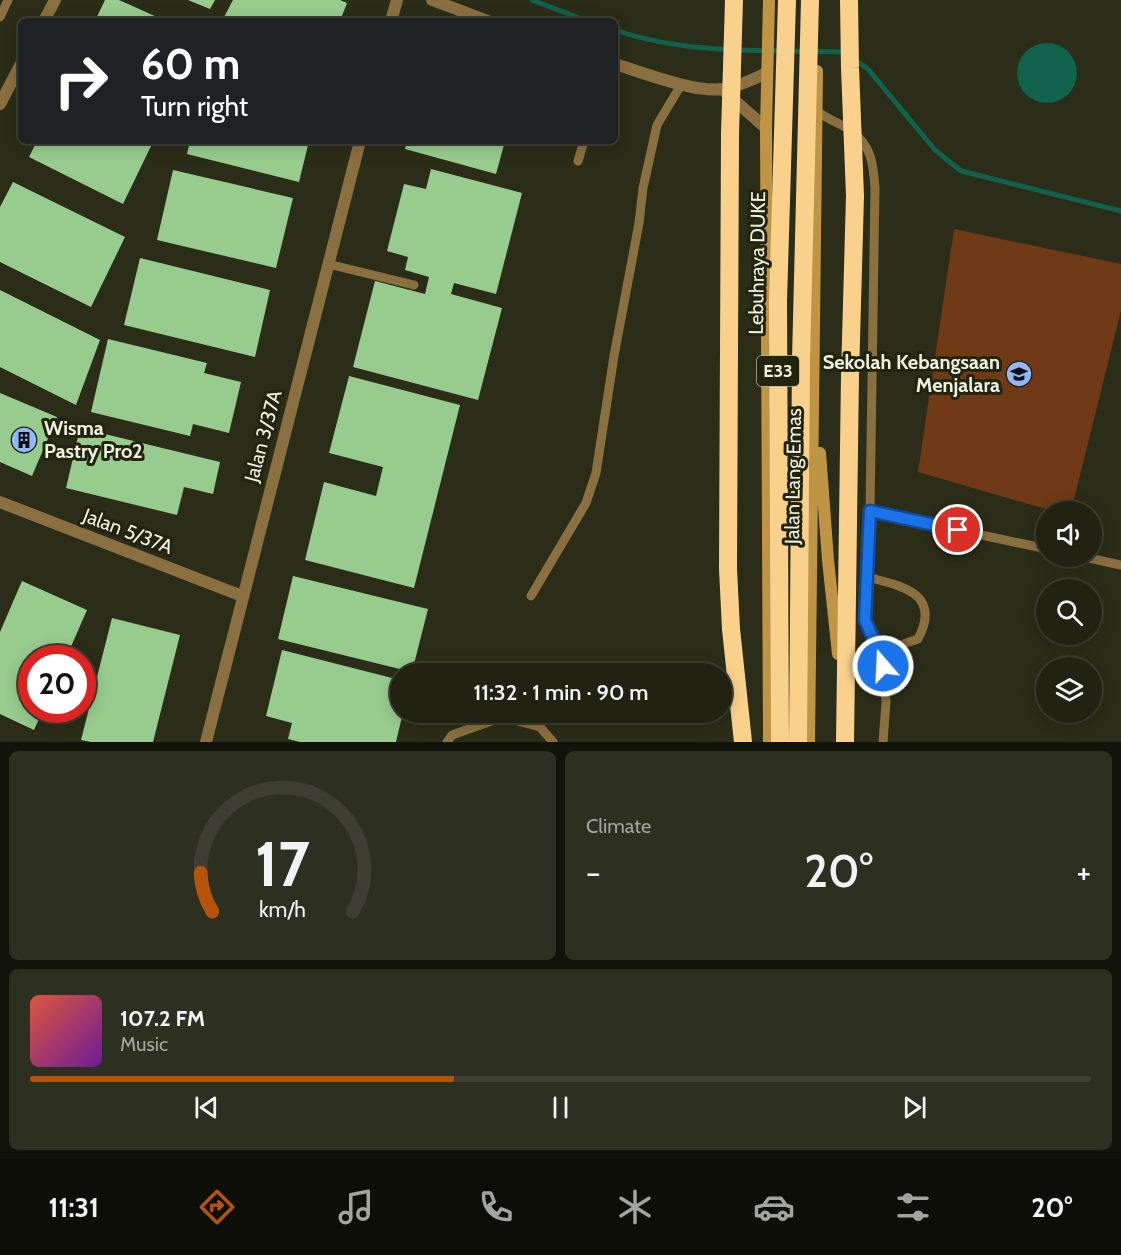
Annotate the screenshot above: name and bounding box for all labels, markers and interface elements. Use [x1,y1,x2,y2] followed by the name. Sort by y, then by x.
[141,38,240,90] text: 60 m
[42,42,120,120] icon: right
[141,90,248,123] text: Turn right
[744,191,770,335] street label: Lebuhraya DUKE
[823,350,1000,397] place label: Sekolah Kebangsaan Menjalara
[757,356,799,386] road number: E33
[1004,359,1034,389] school or university icon: Sekolah Kebangsaan Menjalara
[239,387,287,486] street label: Jalan 3/37A
[780,408,806,545] street label: Jalan Lang Emas
[44,416,142,463] place label: Wisma Pastry Pro2
[9,425,39,455] building icon: Wisma Pastry Pro2
[1036,501,1102,723] map controls
[1036,501,1102,567] button: sound
[79,503,177,559] street label: Jalan 5/37A
[932,504,983,555] pin
[941,513,974,546] icon: arrive
[1036,579,1102,645] button: search
[851,634,915,698] position arrow
[18,645,96,723] speed limit sign: 20
[1036,657,1102,723] button: layers
[473,679,649,706] text: 11:32 · 1 min · 90 m
[586,814,651,838] text: Climate
[255,826,310,902] text: 17
[804,844,873,898] text: 20°
[586,852,601,892] text: −
[1076,852,1091,892] text: +
[259,897,306,923] text: km/h
[120,1005,205,1032] text: 107.2 FM
[120,1032,168,1056] text: Music
[190,1091,223,1124] icon: previous
[544,1091,577,1124] icon: pause
[898,1091,931,1124] icon: next
[196,1186,238,1228] icon: directions
[335,1186,377,1228] icon: music
[475,1186,517,1228] icon: phone
[614,1186,656,1228] icon: climate
[753,1186,795,1228] icon: car
[892,1186,934,1228] icon: filters
[49,1191,99,1224] text: 11:31
[1031,1191,1072,1224] text: 20°

